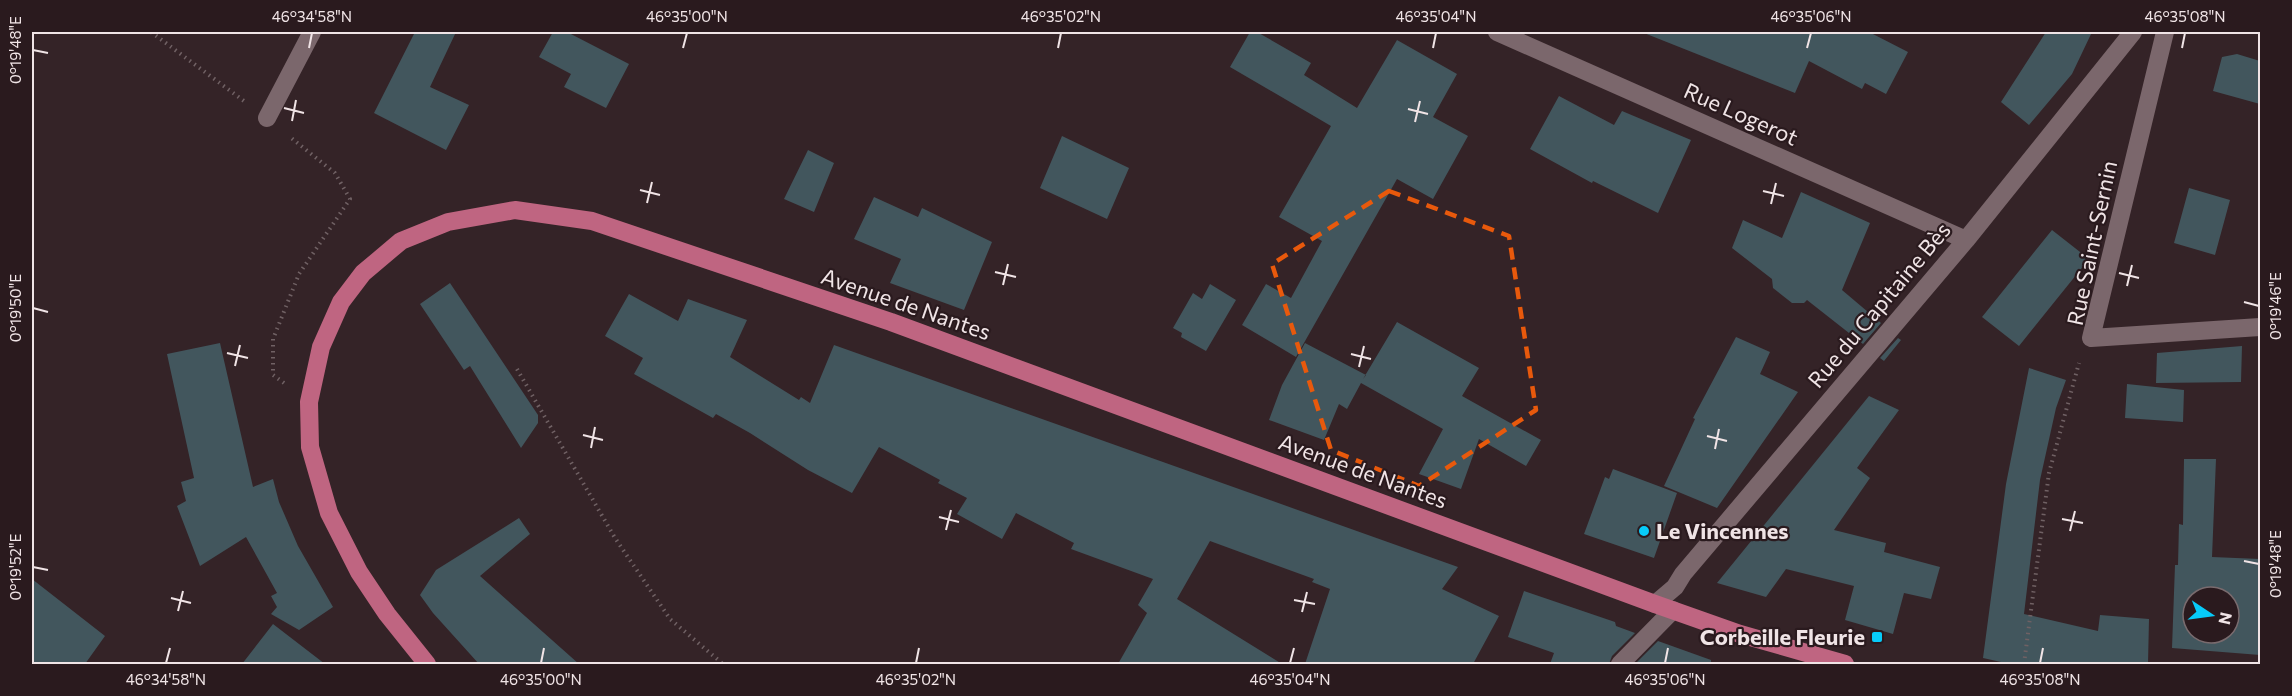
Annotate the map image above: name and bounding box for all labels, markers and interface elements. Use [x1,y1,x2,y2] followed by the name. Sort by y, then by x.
[272,7,352,25] text: 46°34'58"N
[646,7,728,25] text: 46°35'00"N
[1021,7,1101,25] text: 46°35'02"N
[1395,7,1477,25] text: 46°35'04"N
[1770,7,1852,25] text: 46°35'06"N
[2144,7,2226,25] text: 46°35'08"N
[6,16,24,84] text: 0°19'48"E
[1680,76,1803,151] street label: Rue Logerot
[2061,158,2122,328] street label: Rue Saint-Sernin
[1802,216,1956,393] street label: Rue du Capitaine Bès
[818,262,994,345] street label: Avenue de Nantes
[2266,272,2284,340] text: 0°19'46"E
[6,274,24,342] text: 0°19'50"E
[1275,428,1451,514] street label: Avenue de Nantes
[1656,517,1789,544] place label: Le Vincennes
[1637,524,1651,538] marker: Le Vincennes
[2266,530,2284,598] text: 0°19'48"E
[6,534,24,600] text: 0°19'52"E
[2181,585,2241,645] north arrow
[2215,611,2237,626] text: N
[1700,623,1865,650] place label: Corbeille Fleurie
[1870,630,1884,644] marker: Corbeille Fleurie
[126,670,206,688] text: 46°34'58"N
[500,670,582,688] text: 46°35'00"N
[876,670,956,688] text: 46°35'02"N
[1249,670,1331,688] text: 46°35'04"N
[1624,670,1706,688] text: 46°35'06"N
[1999,670,2081,688] text: 46°35'08"N

